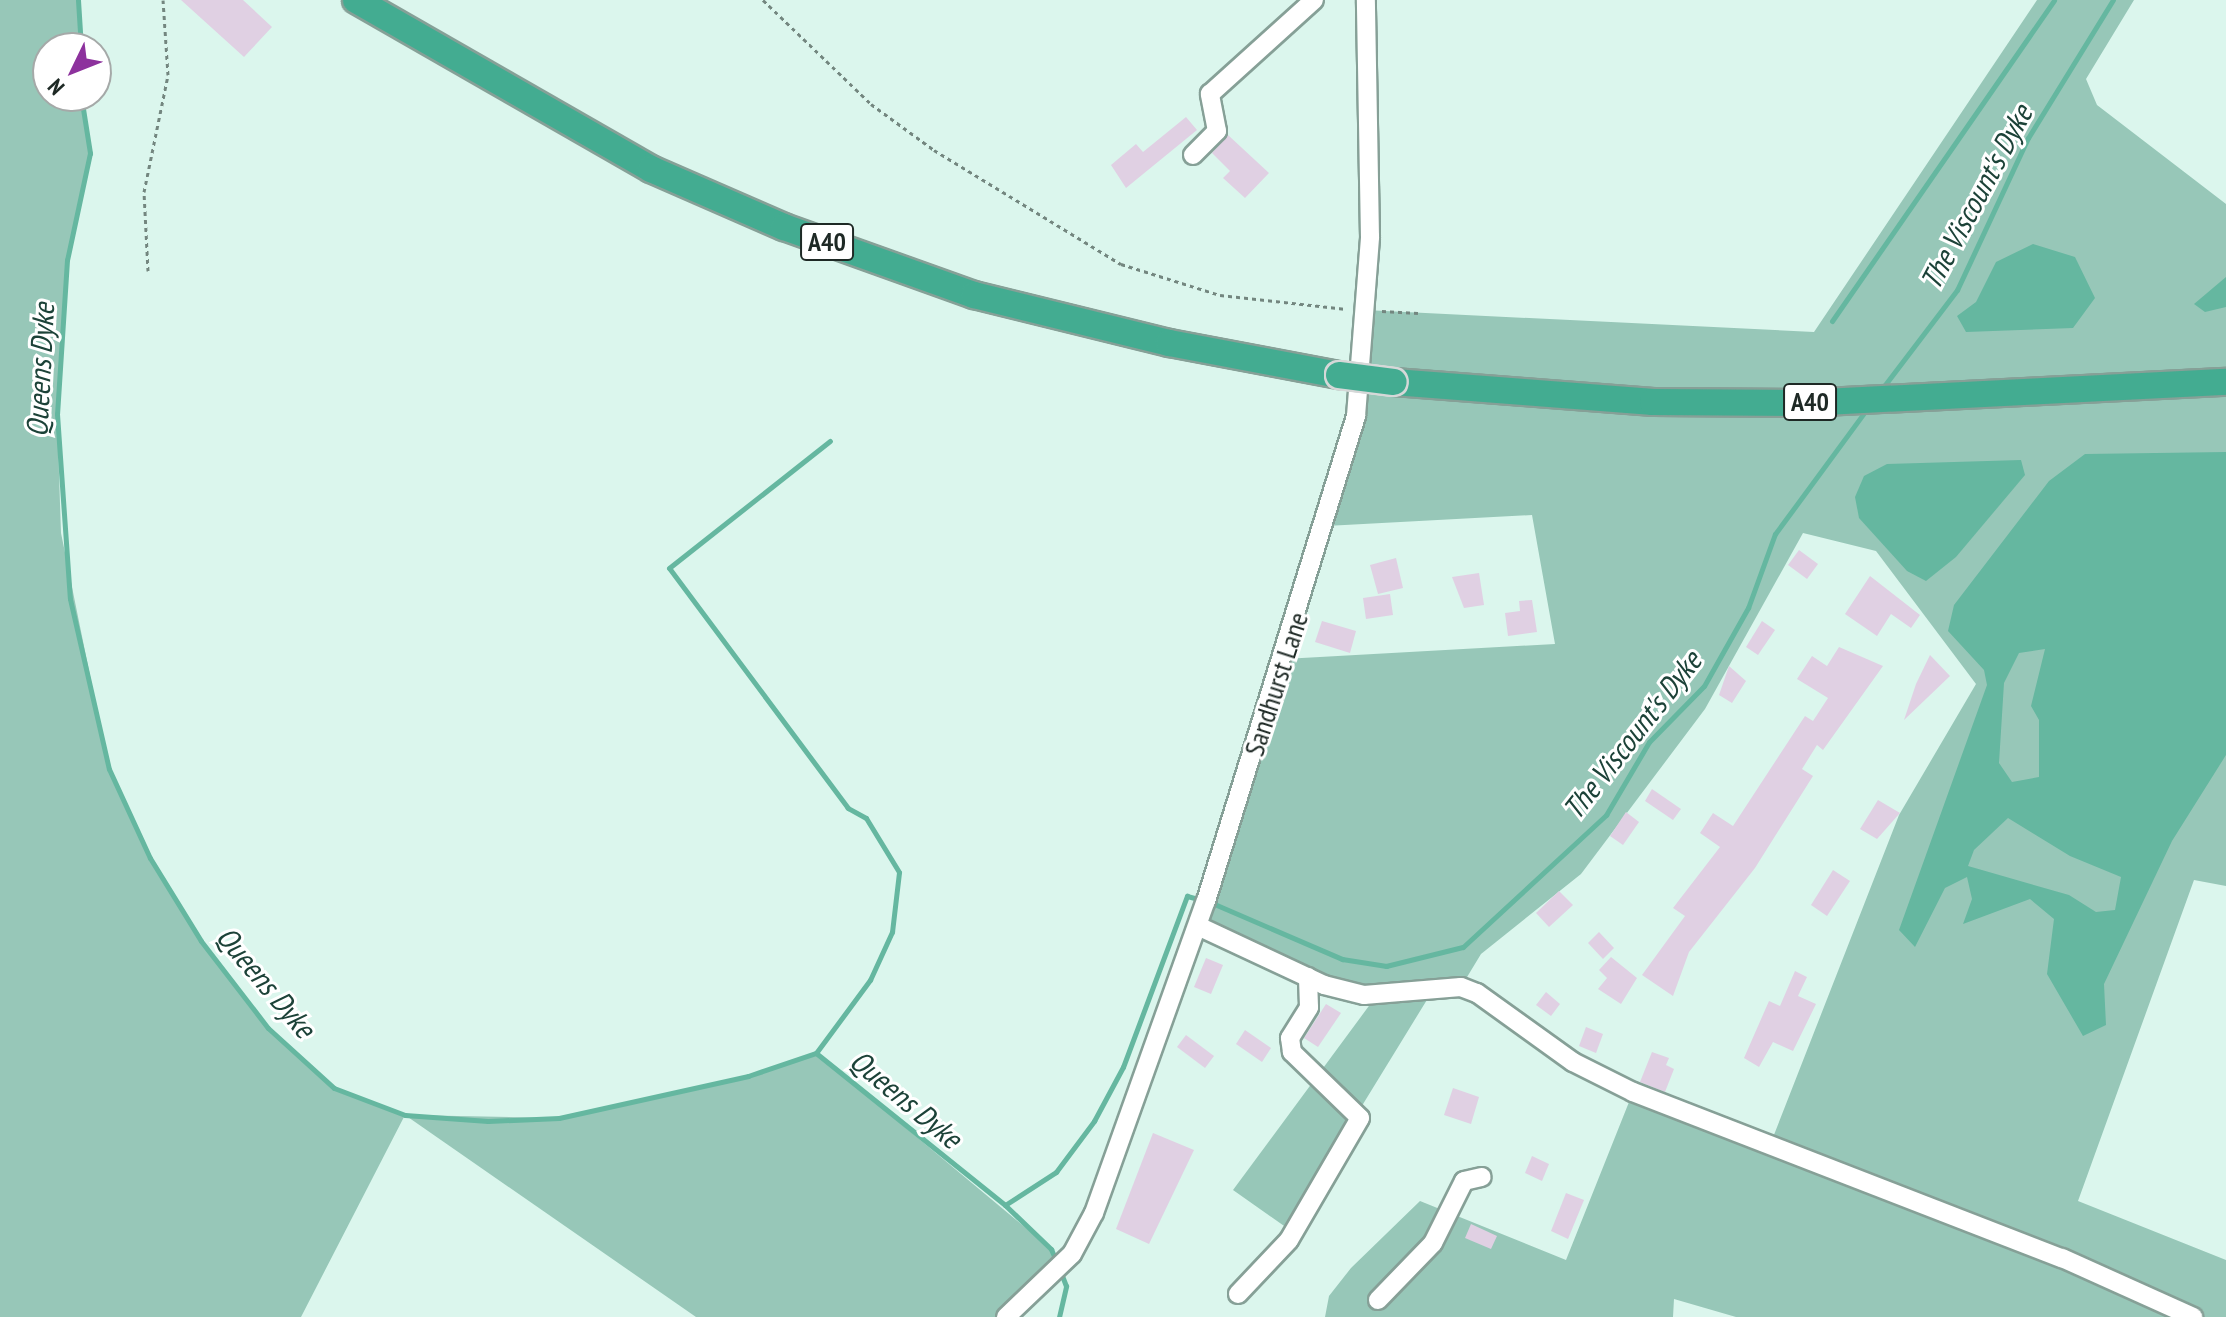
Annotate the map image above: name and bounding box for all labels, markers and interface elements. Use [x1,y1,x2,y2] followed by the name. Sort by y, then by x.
[32,32,112,112] north arrow
[42,73,70,101] text: N
[1912,98,2040,296] water label: The Viscount's Dyke
[799,220,855,264] road number: A40
[19,302,61,438] water label: Queens Dyke
[1782,380,1838,424] road number: A40
[1237,608,1315,760] street label: Sandhurst Lane
[1555,643,1709,827] water label: The Viscount's Dyke
[209,919,323,1045] water label: Queens Dyke
[843,1042,969,1156] water label: Queens Dyke

